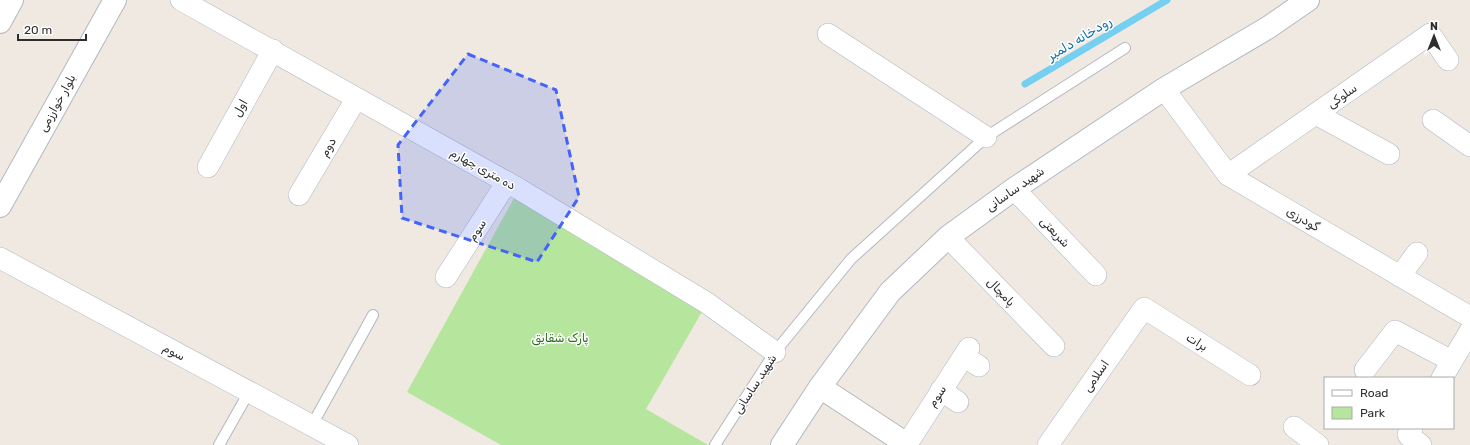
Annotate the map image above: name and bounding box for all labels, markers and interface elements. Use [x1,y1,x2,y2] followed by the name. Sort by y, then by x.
[1044,13,1115,65] water label: رودخانه دلمبر
[18,16,86,42] scale bar
[1414,16,1454,56] north arrow
[1430,20,1438,33] text: N
[24,23,52,37] text: 20 m
[35,72,79,135] street label: بلوار خوارزمی
[1324,81,1360,112] street label: سلوکی
[230,97,251,120] street label: اول
[317,135,341,160] street label: دوم
[447,145,518,195] street label: ده متری چهارم
[983,164,1047,215] street label: شهید ساسانی
[1284,204,1322,235] street label: گودرزی
[1036,214,1073,251] street label: شریعتی
[465,217,491,245] street label: سوم
[983,275,1018,310] street label: پامچال
[1183,330,1210,355] street label: برات
[532,331,588,346] park label: پارک شقایق
[160,340,187,365] street label: سوم
[731,352,780,417] street label: شهید ساسانی
[1080,357,1113,395] street label: اسلامی
[1324,377,1454,429] legend
[925,383,951,411] street label: سوم
[1360,386,1388,400] text: Road
[1360,406,1386,420] text: Park

